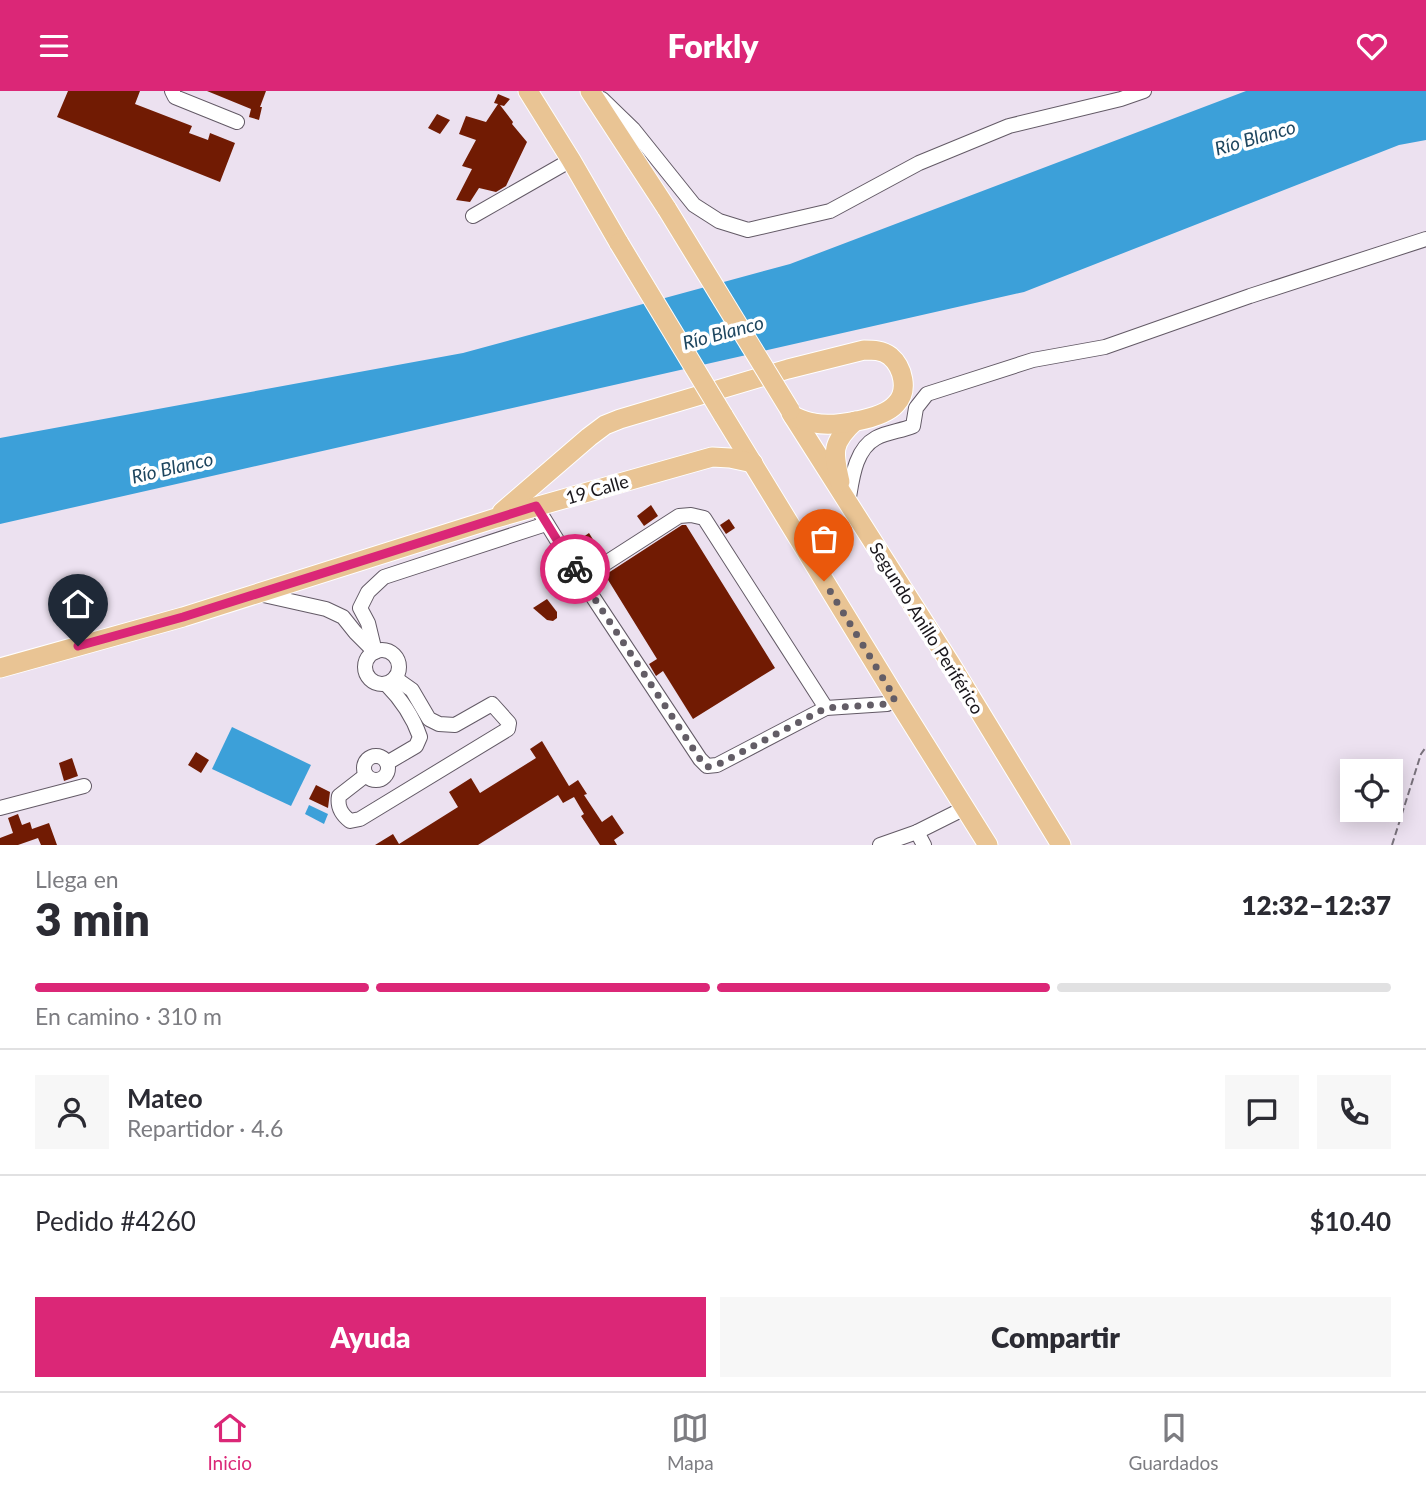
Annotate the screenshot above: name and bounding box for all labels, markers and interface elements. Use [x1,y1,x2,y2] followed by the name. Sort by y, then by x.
[668,26,758,65] text: Forkly
[35,27,73,65] icon: menu
[1353,27,1391,65] icon: heart
[1212,114,1298,160] water label: Río Blanco
[680,310,766,354] water label: Río Blanco
[129,446,215,488] water label: Río Blanco
[563,470,631,508] street label: 19 Calle
[794,509,854,581] pin
[805,520,843,558] icon: bag
[540,534,610,604] courier
[865,538,989,718] street label: Segundo Anillo Periférico
[556,550,594,588] icon: bike
[48,574,108,646] pin
[59,585,97,623] icon: home
[1340,759,1403,822] map controls
[1340,759,1403,822] button: locate
[35,865,119,893] text: Llega en
[1241,889,1391,921] text: 12:32–12:37
[35,891,150,946] text: 3 min
[35,1002,222,1030] text: En camino · 310 m
[35,1075,109,1149] button: person
[1225,1075,1299,1149] button: chat
[1317,1075,1391,1149] button: phone
[127,1082,203,1114] text: Mateo
[127,1114,283,1142] text: Repartidor · 4.6
[35,1205,196,1237] text: Pedido #4260
[1309,1205,1391,1237] text: $10.40
[35,1297,706,1377] button: Ayuda
[720,1297,1391,1377] button: Compartir
[207,1409,252,1474] tab: Inicio
[667,1409,714,1474] tab: Mapa
[1129,1409,1219,1474] tab: Guardados

